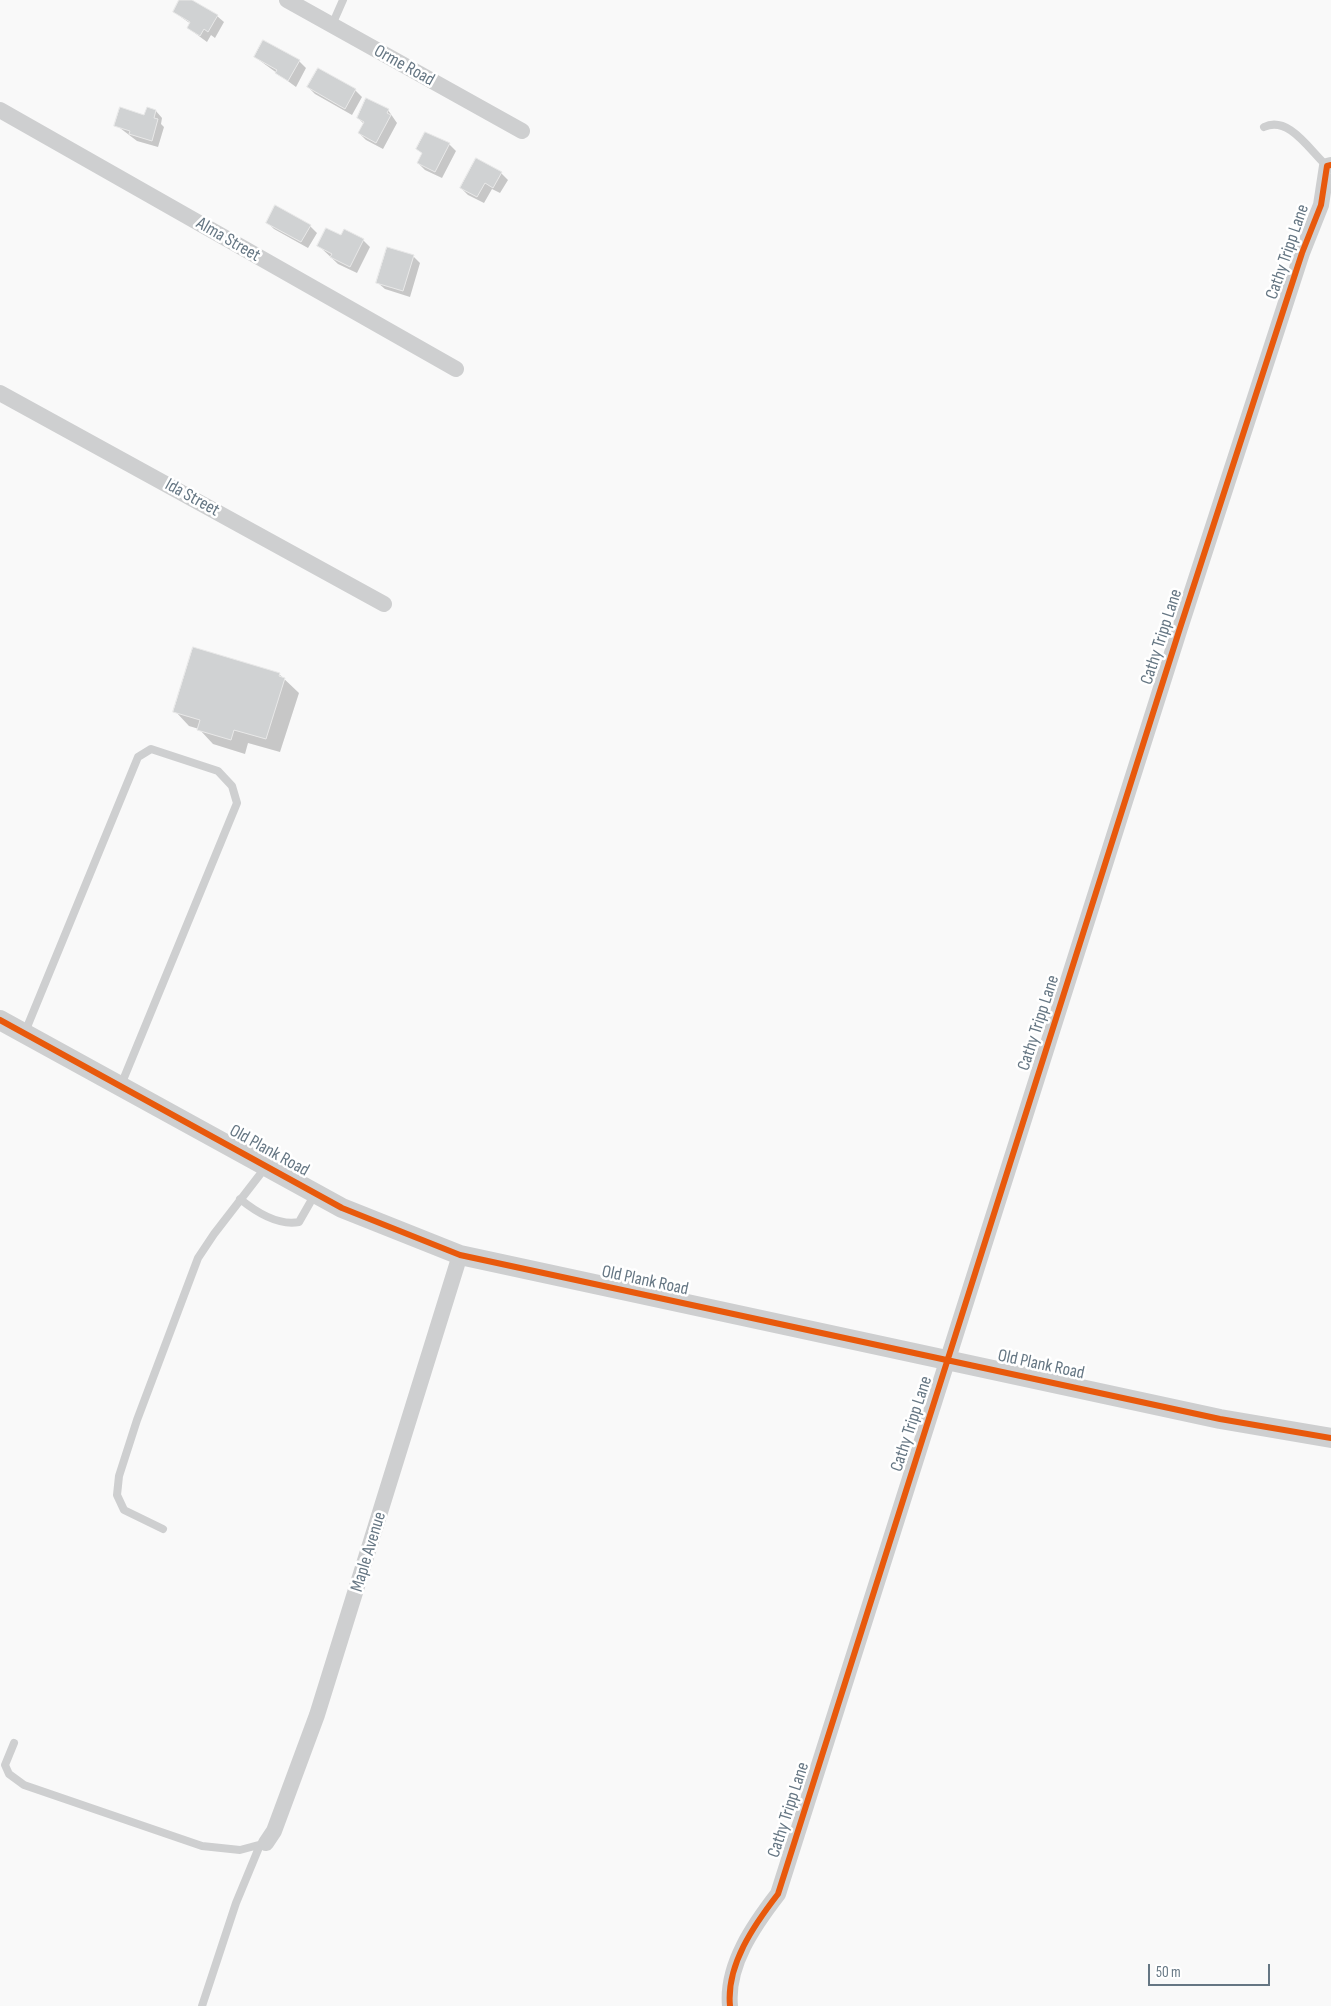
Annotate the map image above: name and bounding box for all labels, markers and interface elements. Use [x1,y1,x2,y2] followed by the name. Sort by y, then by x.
[370,41,438,91] street label: Orme Road
[1262,202,1314,302] street label: Cathy Tripp Lane
[192,213,264,267] street label: Alma Street
[161,474,223,522] street label: Ida Street
[1136,587,1188,687] street label: Cathy Tripp Lane
[1013,973,1065,1073] street label: Cathy Tripp Lane
[225,1120,313,1182] street label: Old Plank Road
[600,1261,690,1301] street label: Old Plank Road
[996,1345,1086,1385] street label: Old Plank Road
[886,1374,938,1474] street label: Cathy Tripp Lane
[347,1509,391,1595] street label: Maple Avenue
[763,1760,815,1860] street label: Cathy Tripp Lane
[1151,1954,1274,1986] scale bar
[1156,1963,1181,1982] text: 50 m

